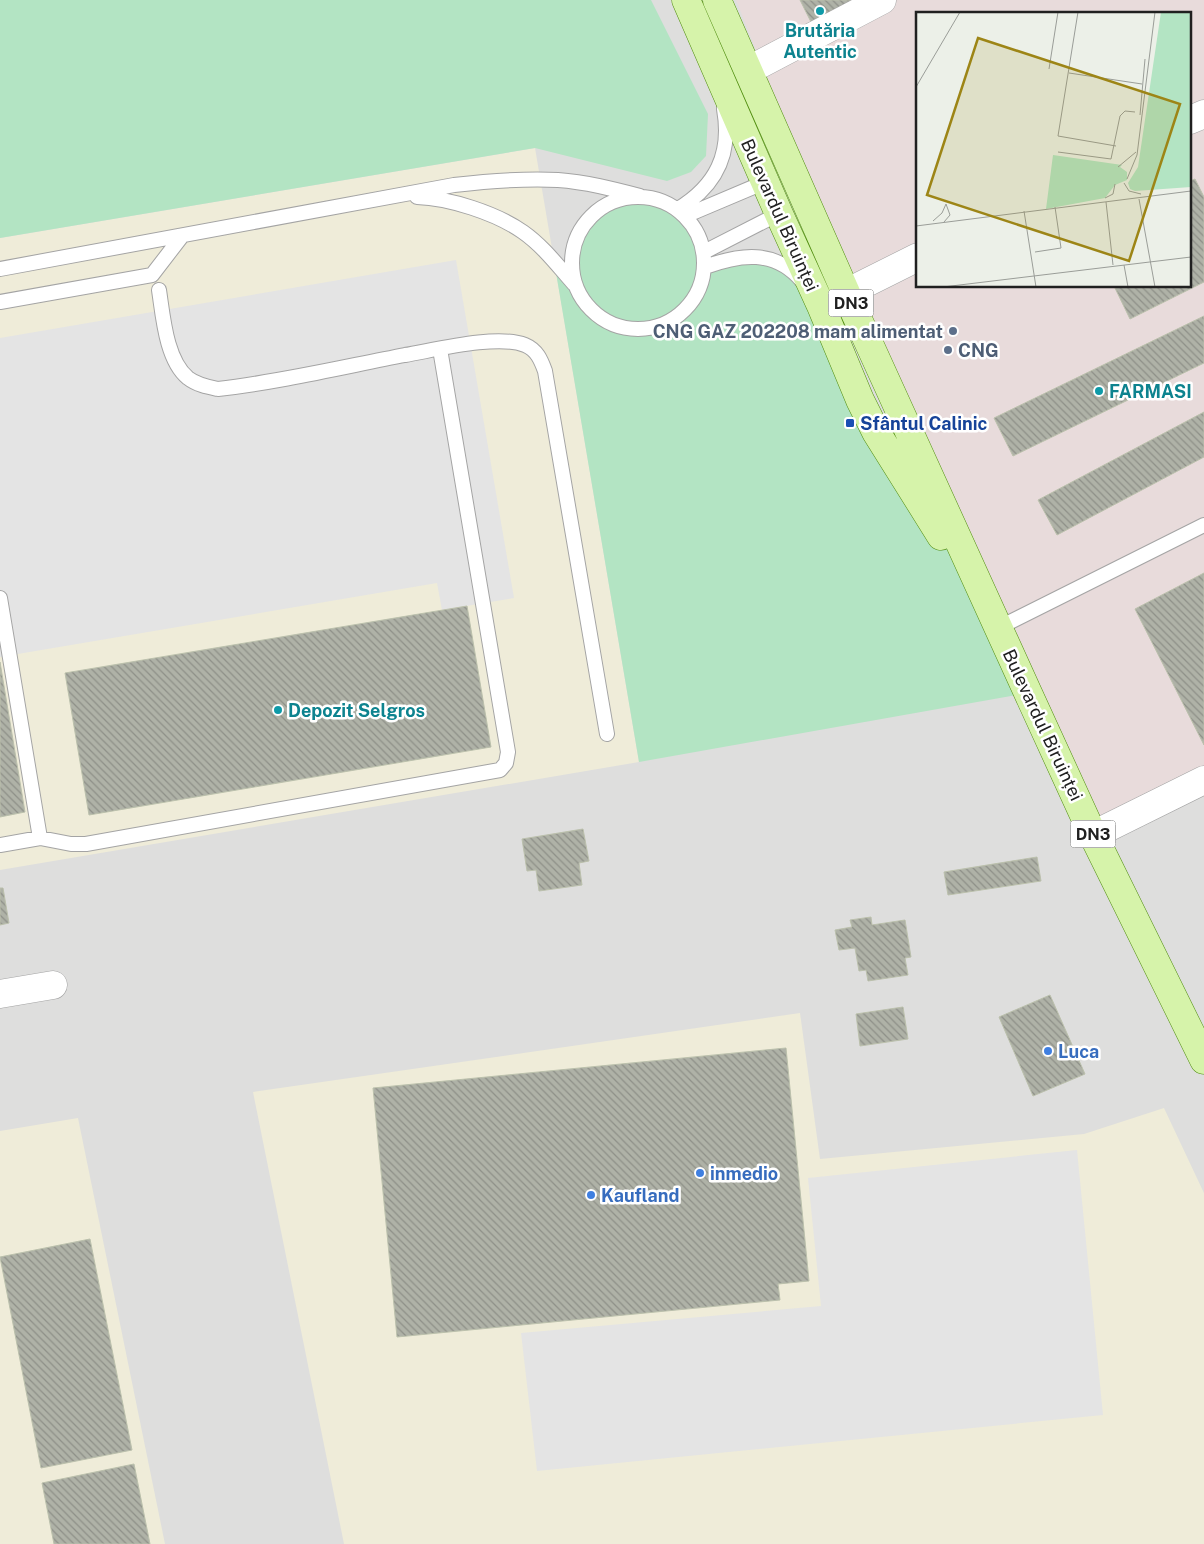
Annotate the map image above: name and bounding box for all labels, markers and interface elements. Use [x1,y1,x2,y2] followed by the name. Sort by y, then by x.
[814,5,826,17] marker: Brutăria Autentic
[916,12,1192,288] inset map
[783,20,857,62] place label: Brutăria Autentic
[737,135,823,295] street label: Bulevardul Biruinței
[828,290,874,316] road number: DN3
[653,321,943,342] place label: CNG GAZ 202208 mam alimentat
[947,325,959,337] marker: CNG GAZ 202208 mam alimentat
[958,340,999,361] place label: CNG
[942,344,954,356] marker: CNG
[1109,381,1192,402] place label: FARMASI
[1093,385,1105,397] marker: FARMASI
[860,413,988,434] place label: Sfântul Calinic
[844,417,856,429] marker: Sfântul Calinic
[999,646,1087,804] street label: Bulevardul Biruinței
[288,700,425,721] place label: Depozit Selgros
[272,704,284,716] marker: Depozit Selgros
[1070,821,1116,848] road number: DN3
[1058,1041,1099,1062] place label: Luca
[1042,1045,1054,1057] marker: Luca
[710,1163,778,1184] place label: inmedio
[694,1167,706,1179] marker: inmedio
[601,1185,679,1206] place label: Kaufland
[585,1189,597,1201] marker: Kaufland

